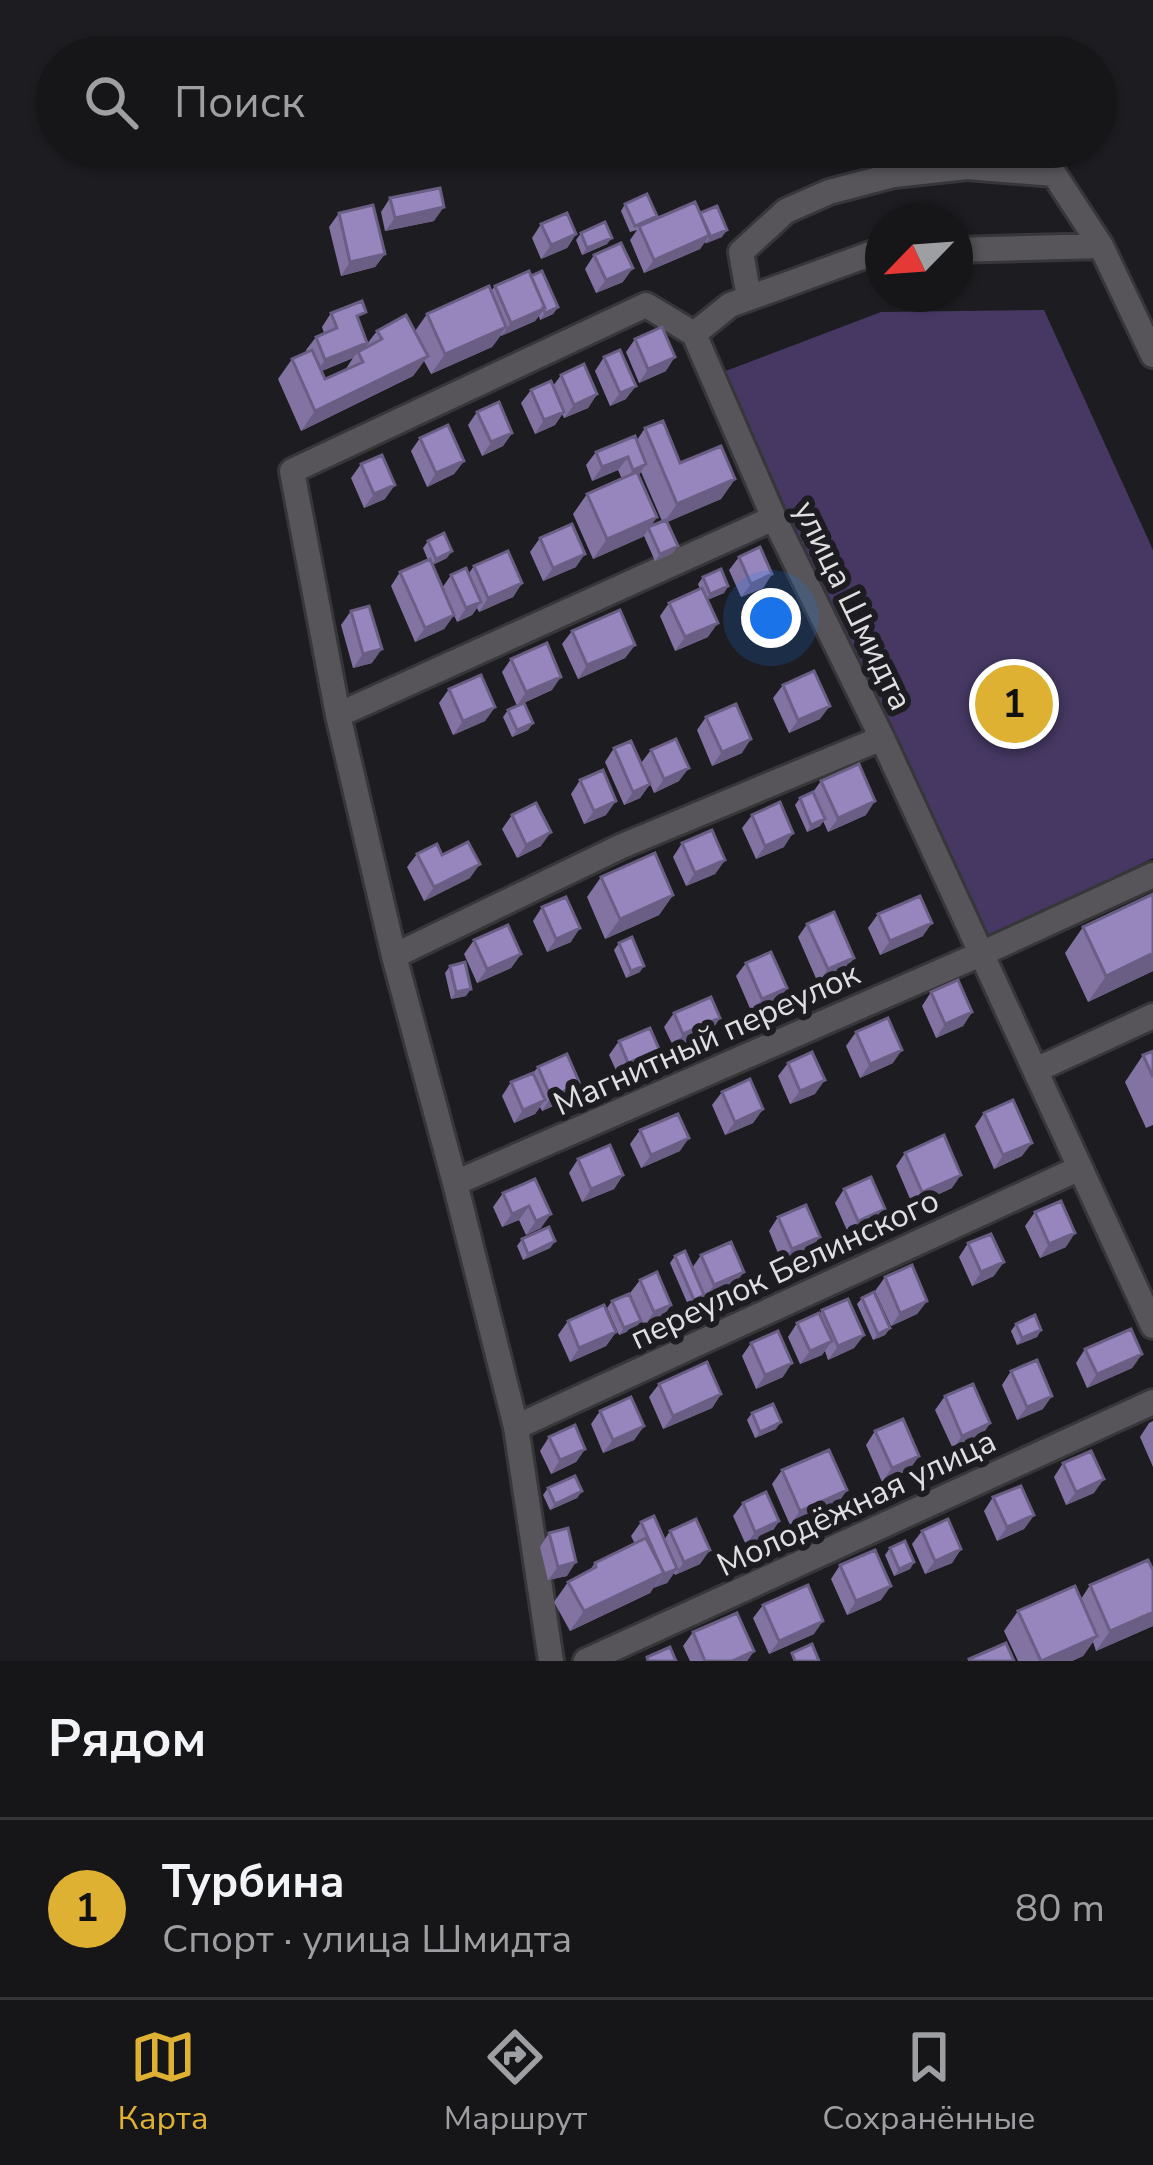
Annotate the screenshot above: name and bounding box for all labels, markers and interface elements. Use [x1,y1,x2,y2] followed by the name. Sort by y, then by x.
[36,36,1117,168] search box
[78,69,144,135] icon: search
[174,72,305,133] text: Поиск
[865,204,973,312] north arrow
[782,493,923,718] street label: улица Шмидта
[741,588,801,648] your location
[975,659,1053,749] pin: 1
[546,951,867,1127] street label: Магнитный переулок
[623,1178,946,1361] street label: переулок Белинского
[710,1419,1003,1588] street label: Молодёжная улица
[48,1704,206,1774] text: Рядом
[162,1852,345,1913] text: Турбина
[75,1882,99,1935] text: 1
[1015,1882,1105,1935] text: 80 m
[162,1913,572,1966] text: Спорт · улица Шмидта
[118,2024,209,2141] tab: Карта
[444,2024,587,2141] tab: Маршрут
[822,2024,1035,2141] tab: Сохранённые

